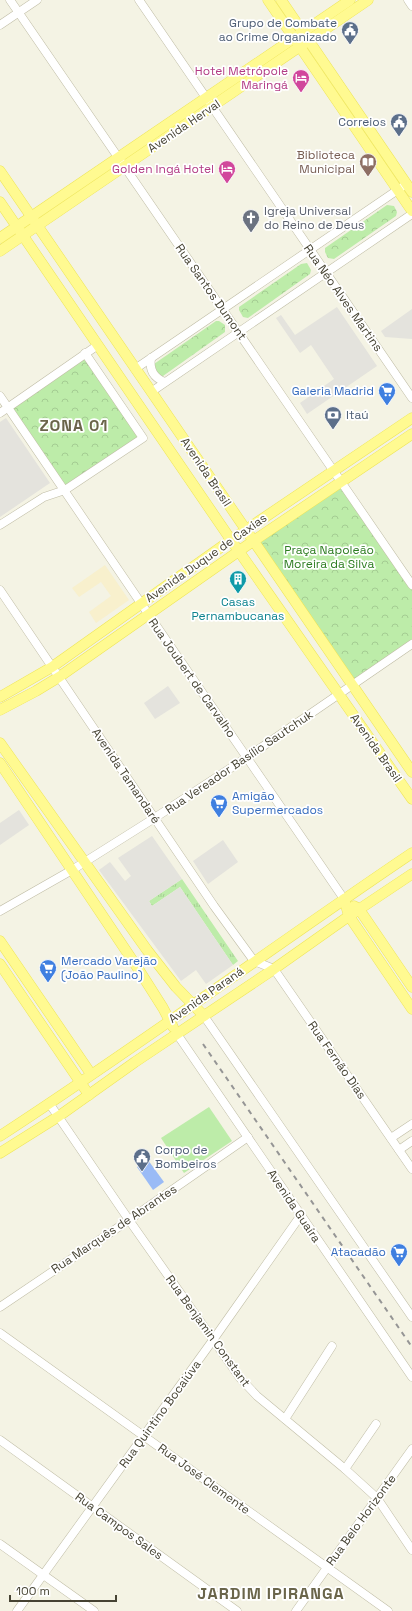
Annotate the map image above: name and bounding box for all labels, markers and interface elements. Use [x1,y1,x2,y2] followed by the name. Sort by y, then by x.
[219,15,337,45] place label: Grupo de Combate ao Crime Organizado
[340,20,360,45] public building icon: Grupo de Combate ao Crime Organizado
[195,63,288,93] place label: Hotel Metrópole Maringá
[291,68,311,93] hotel icon: Hotel Metrópole Maringá
[145,96,223,156] street label: Avenida Herval
[389,112,409,137] public building icon: Correios
[338,114,386,130] place label: Correios
[297,147,355,177] place label: Biblioteca Municipal
[358,152,378,177] library icon: Biblioteca Municipal
[217,159,237,184] hotel icon: Golden Ingá Hotel
[112,161,214,177] place label: Golden Ingá Hotel
[264,203,364,233] place label: Igreja Universal do Reino de Deus
[241,208,261,233] church icon: Igreja Universal do Reino de Deus
[172,241,250,343] street label: Rua Santos Dumont
[300,241,386,355] street label: Rua Néo Alves Martins
[377,381,397,406] supermarket icon: Galeria Madrid
[292,383,374,399] place label: Galeria Madrid
[323,405,343,430] bank icon: Itaú
[346,407,369,423] place label: Itaú
[39,415,109,436] district label: ZONA 01
[177,434,235,510] street label: Avenida Brasil
[142,510,270,606] street label: Avenida Duque de Caxias
[284,542,374,572] park label: Praça Napoleão Moreira da Silva
[228,569,248,594] building icon: Casas Pernambucanas
[192,594,284,624] place label: Casas Pernambucanas
[145,615,239,741] street label: Rua Joubert de Carvalho
[162,706,317,818] street label: Rua Vereador Basílio Sautchuk
[347,711,405,785] street label: Avenida Brasil
[88,725,164,827] street label: Avenida Tamandaré
[232,788,323,818] place label: Amigão Supermercados
[209,793,229,818] supermarket icon: Amigão Supermercados
[61,953,157,983] place label: Mercado Varejão (João Paulino)
[38,958,58,983] supermarket icon: Mercado Varejão (João Paulino)
[165,963,247,1027] street label: Avenida Paraná
[304,1018,370,1102] street label: Rua Fernão Dias
[155,1142,217,1172] place label: Corpo de Bombeiros
[132,1147,152,1172] public building icon: Corpo de Bombeiros
[264,1166,324,1246] street label: Avenida Guaíra
[48,1181,180,1277] street label: Rua Marquês de Abrantes
[389,1242,409,1267] supermarket icon: Atacadão
[331,1244,386,1260] place label: Atacadão
[162,1272,254,1390] street label: Rua Benjamin Constant
[115,1357,205,1471] street label: Rua Quintino Bocaiúva
[155,1440,253,1518] street label: Rua José Clemente
[322,1471,400,1569] street label: Rua Belo Horizonte
[72,1489,166,1563] street label: Rua Campos Sales
[10,1577,116,1603] scale bar
[16,1583,50,1599] text: 100 m
[197,1583,345,1604] district label: JARDIM IPIRANGA

